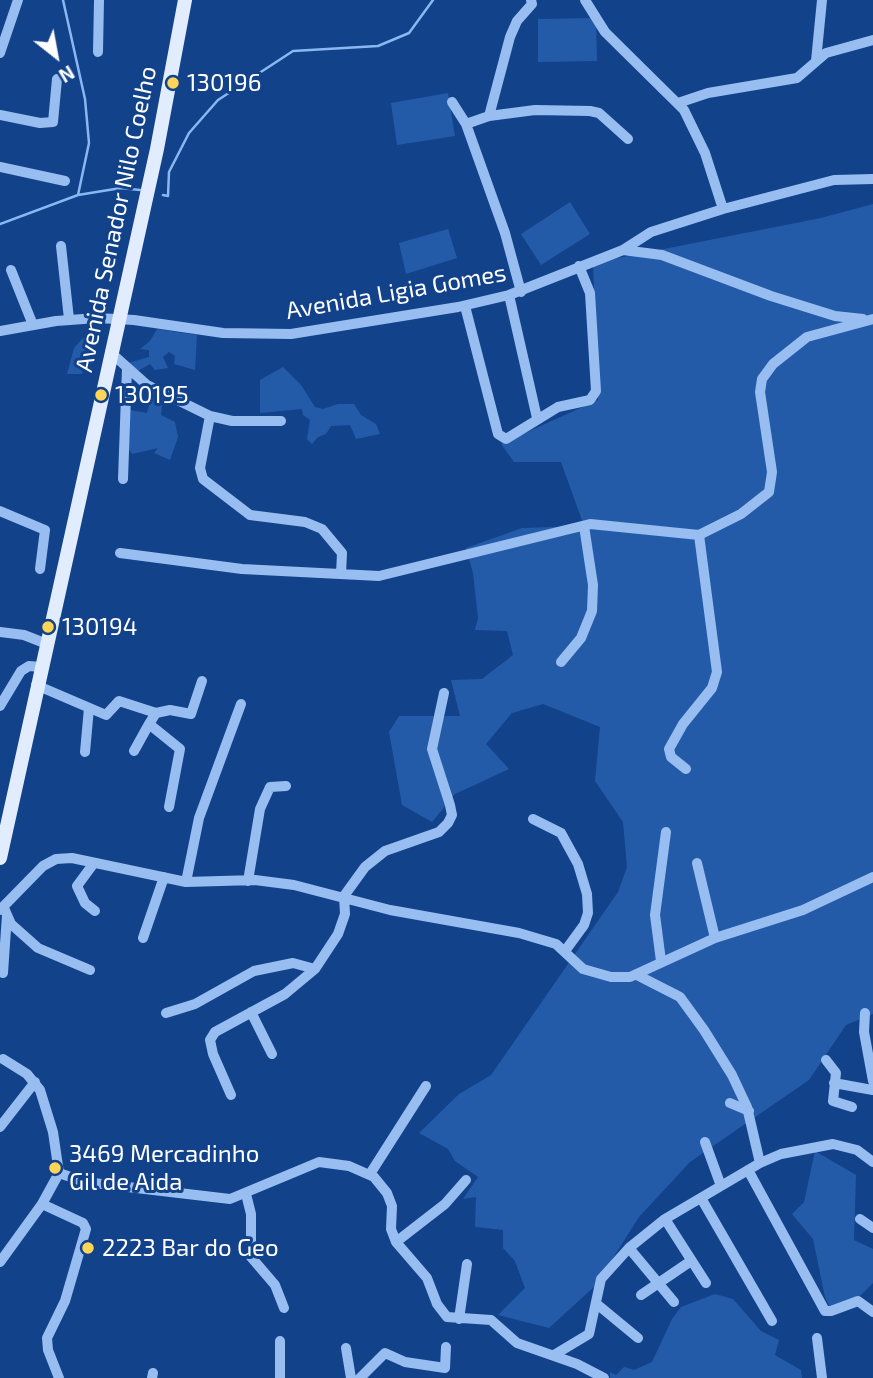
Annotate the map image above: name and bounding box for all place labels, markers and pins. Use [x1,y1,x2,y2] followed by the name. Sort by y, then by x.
[187,69,261,97] place label: 130196
[165,75,181,91] marker: 130196
[115,381,189,409] place label: 130195
[93,387,109,403] marker: 130195
[62,613,137,641] place label: 130194
[40,619,56,635] marker: 130194
[69,1140,259,1196] place label: 3469 Mercadinho Gil de Aida
[47,1160,63,1176] marker: 3469 Mercadinho Gil de Aida
[102,1234,279,1262] place label: 2223 Bar do Geo
[80,1240,96,1256] marker: 2223 Bar do Geo

